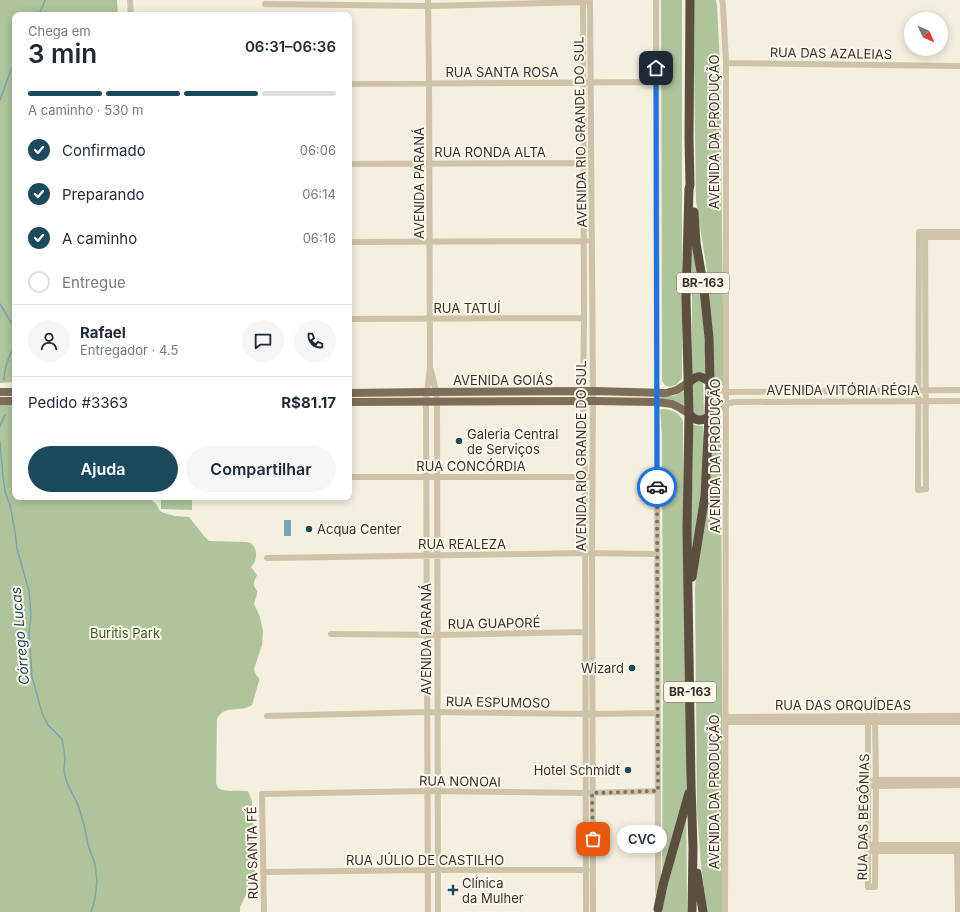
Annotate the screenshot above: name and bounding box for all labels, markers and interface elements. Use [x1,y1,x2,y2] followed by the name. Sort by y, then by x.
[904,12,948,56] north arrow
[904,12,948,56] map controls
[28,23,91,39] text: Chega em
[570,36,590,228] street label: AVENIDA RIO GRANDE DO SUL
[245,37,336,56] text: 06:31–06:36
[28,38,97,69] text: 3 min
[770,44,892,62] street label: RUA DAS AZALEIAS
[639,51,673,85] pin
[706,55,722,209] street label: AVENIDA DA PRODUÇÃO
[645,57,667,79] icon: home
[445,64,559,80] street label: RUA SANTA ROSA
[28,102,143,118] text: A caminho · 530 m
[411,127,427,239] street label: AVENIDA PARANÁ
[28,139,50,161] icon: check
[62,141,146,160] text: Confirmado
[300,142,336,158] text: 06:06
[434,144,546,160] street label: RUA RONDA ALTA
[28,183,50,205] icon: check
[62,185,145,204] text: Preparando
[302,186,336,202] text: 06:14
[28,227,50,249] icon: check
[62,229,137,248] text: A caminho
[303,230,336,246] text: 06:16
[62,273,126,292] text: Entregue
[677,273,729,293] road number: BR-163
[433,300,501,316] street label: RUA TATUÍ
[28,320,70,362] button: person
[242,320,284,362] button: chat
[294,320,336,362] button: phone
[80,323,126,342] text: Rafael
[80,342,178,358] text: Entregador · 4.5
[573,360,589,552] street label: AVENIDA RIO GRANDE DO SUL
[453,372,553,388] street label: AVENIDA GOIÁS
[707,379,723,533] street label: AVENIDA DA PRODUÇÃO
[767,382,919,398] street label: AVENIDA VITÓRIA RÉGIA
[28,393,128,412] text: Pedido #3363
[281,393,336,412] text: R$81.17
[467,426,558,457] place label: Galeria Central de Serviços
[454,436,464,446] marker: Galeria Central de Serviços
[28,446,178,492] button: Ajuda
[186,446,336,492] button: Compartilhar
[416,458,526,474] street label: RUA CONCÓRDIA
[637,467,677,507] courier
[646,476,668,498] icon: car
[317,521,401,537] place label: Acqua Center
[304,524,314,534] marker: Acqua Center
[418,536,506,552] street label: RUA REALEZA
[418,583,434,695] street label: AVENIDA PARANÁ
[7,586,32,686] water label: Córrego Lucas
[447,614,541,632] street label: RUA GUAPORÉ
[90,625,160,641] park label: Buritis Park
[581,660,624,676] place label: Wizard
[627,663,637,673] marker: Wizard
[664,682,716,702] road number: BR-163
[446,693,550,711] street label: RUA ESPUMOSO
[775,697,911,713] street label: RUA DAS ORQUÍDEAS
[706,715,722,869] street label: AVENIDA DA PRODUÇÃO
[854,753,872,881] street label: RUA DAS BEGÔNIAS
[534,762,620,778] place label: Hotel Schmidt
[623,765,633,775] marker: Hotel Schmidt
[419,772,501,790] street label: RUA NONOAI
[243,806,261,900] street label: RUA SANTA FÉ
[576,822,610,856] pin
[617,825,667,853] callout: CVC
[582,828,604,850] icon: bag
[628,831,656,847] text: CVC
[346,852,504,868] street label: RUA JÚLIO DE CASTILHO
[462,875,524,906] place label: Clínica da Mulher
[447,884,459,896] marker: Clínica da Mulher

